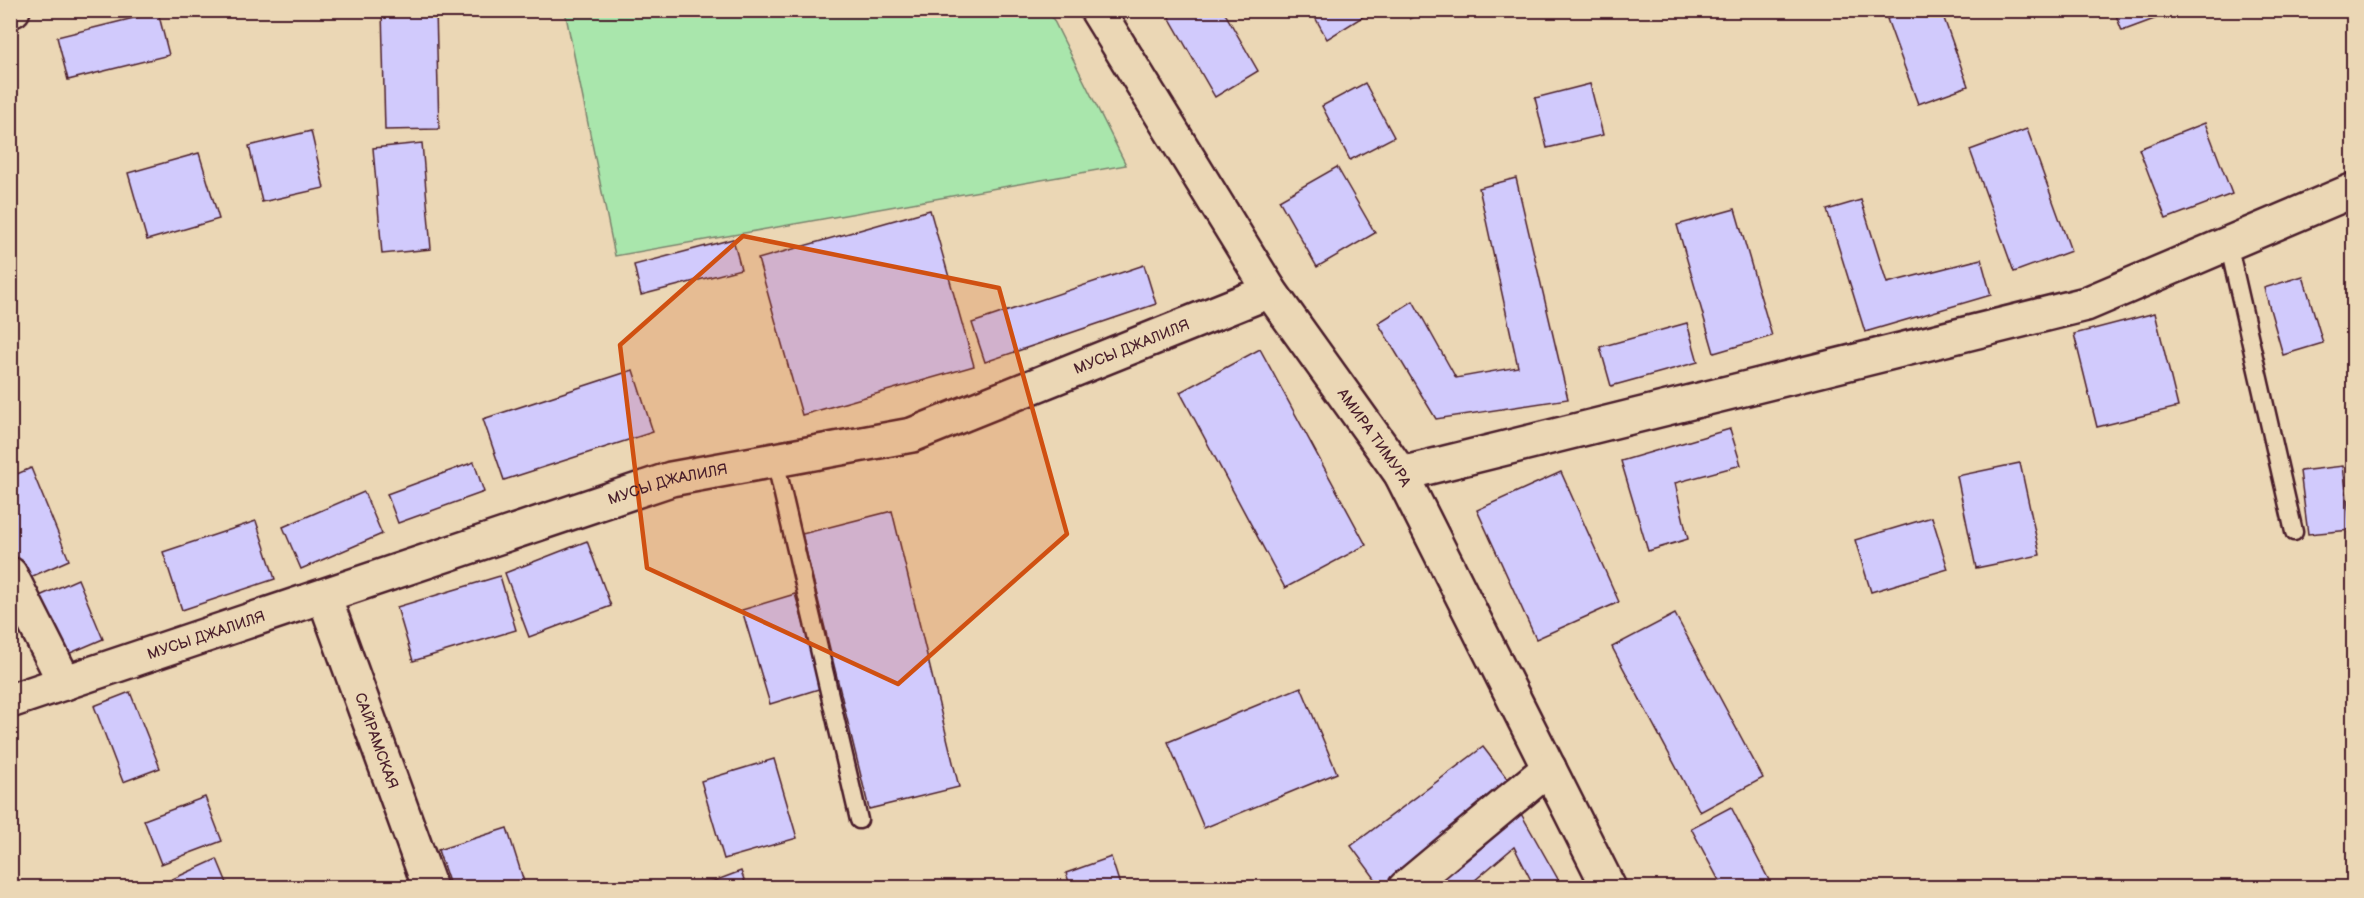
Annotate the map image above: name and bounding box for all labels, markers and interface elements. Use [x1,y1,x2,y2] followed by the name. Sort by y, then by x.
[1071,315,1192,378] street label: МУСЫ ДЖАЛИЛЯ
[1333,384,1416,491] street label: АМИРА ТИМУРА
[605,459,729,509] street label: МУСЫ ДЖАЛИЛЯ
[145,606,268,664] street label: МУСЫ ДЖАЛИЛЯ
[350,690,403,791] street label: САЙРАМСКАЯ

